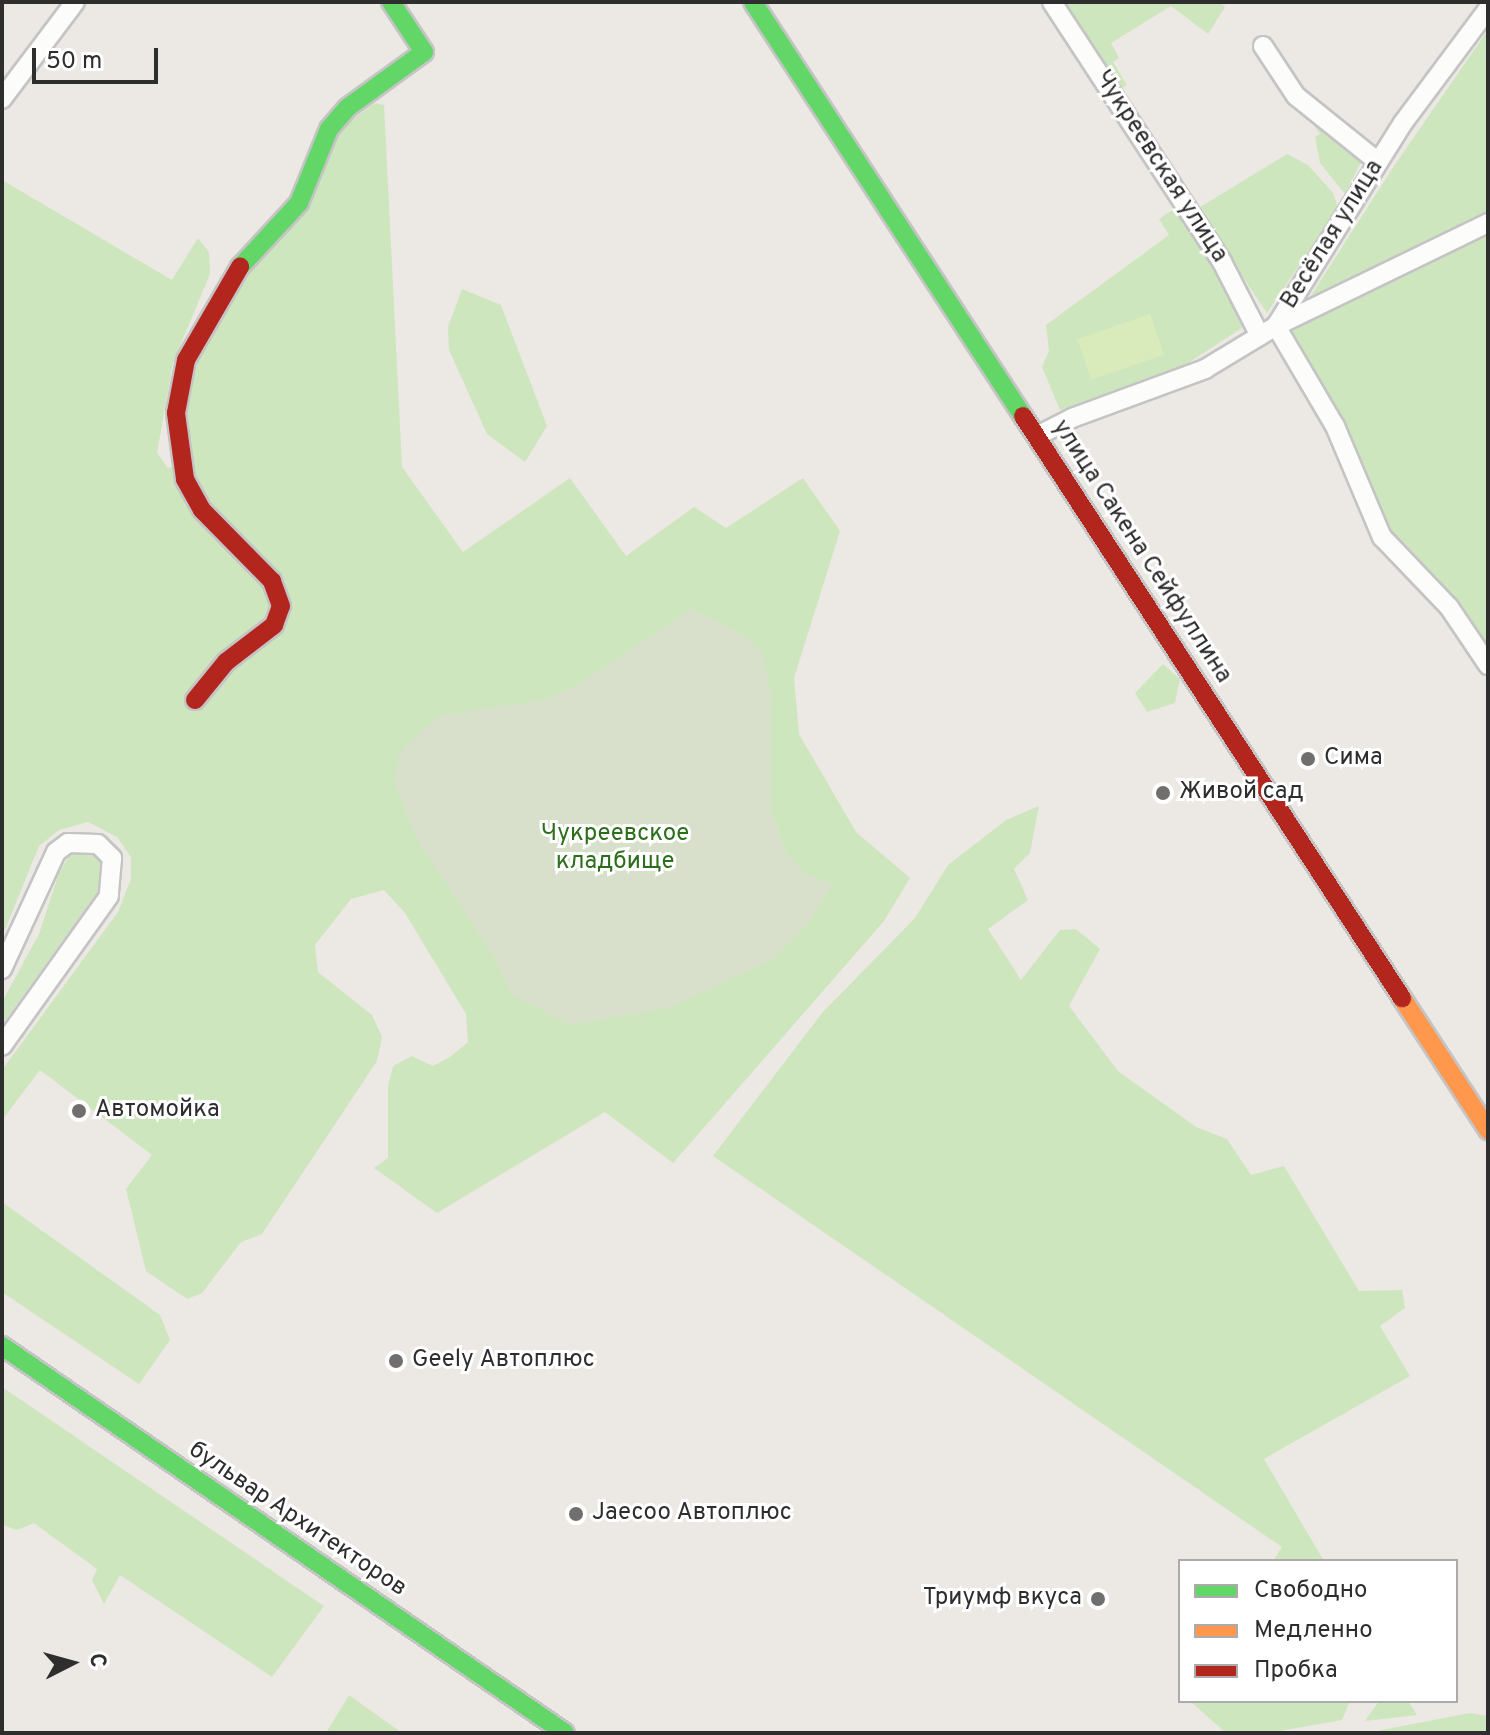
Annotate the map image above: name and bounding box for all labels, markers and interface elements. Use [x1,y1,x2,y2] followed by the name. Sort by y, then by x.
[36,32,162,82] scale bar
[46,47,102,77] text: 50 m
[1087,66,1233,268] street label: Чукреевская улица
[1276,155,1390,315] street label: Весёлая улица
[1045,415,1237,689] street label: улица Сакена Сейфуллина
[1324,745,1383,773] place label: Сима
[1299,750,1317,768] marker: Сима
[1179,779,1304,807] place label: Живой сад
[1154,784,1172,802] marker: Живой сад
[541,821,689,877] park label: Чукреевское кладбище
[95,1097,220,1125] place label: Автомойка
[70,1102,88,1120] marker: Автомойка
[412,1347,595,1375] place label: Geely Автоплюс
[387,1352,405,1370] marker: Geely Автоплюс
[182,1436,412,1604] street label: бульвар Архитекторов
[592,1500,792,1528] place label: Jaecoo Автоплюс
[567,1505,585,1523] marker: Jaecoo Автоплюс
[1178,1559,1458,1703] legend
[1254,1576,1367,1606] text: Свободно
[923,1585,1082,1613] place label: Триумф вкуса
[1089,1590,1107,1608] marker: Триумф вкуса
[1254,1616,1373,1646] text: Медленно
[32,1623,112,1703] north arrow
[82,1652,111,1669] text: С
[1254,1656,1338,1686] text: Пробка

